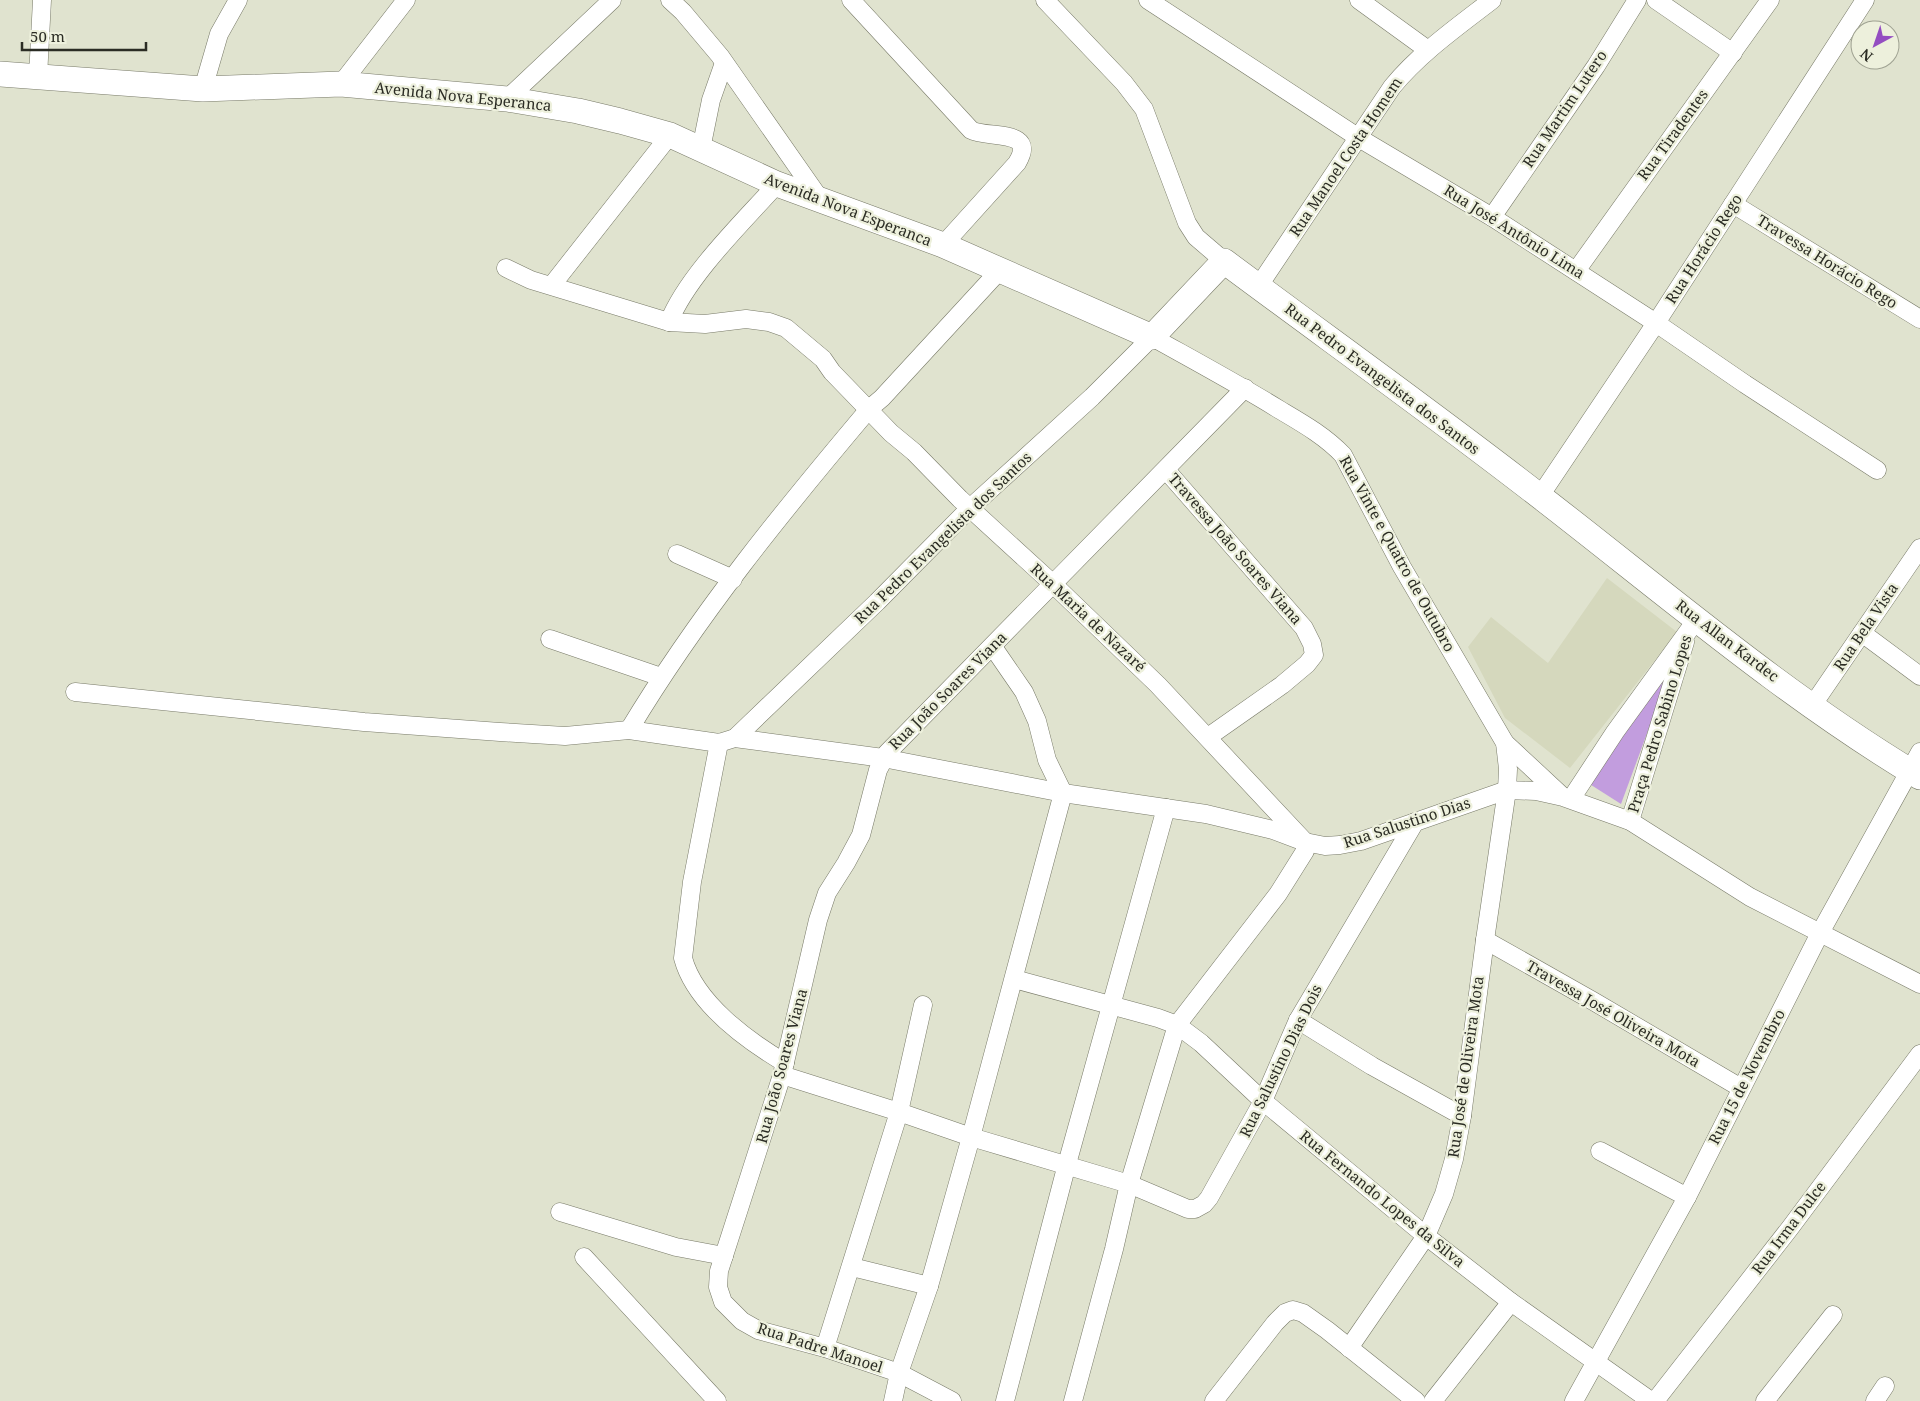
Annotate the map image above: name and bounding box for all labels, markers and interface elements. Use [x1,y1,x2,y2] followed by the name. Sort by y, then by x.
[22,20,146,52] scale bar
[1850,20,1900,70] north arrow
[30,26,65,46] text: 50 m
[1856,45,1877,66] text: N
[1517,46,1611,171] street label: Rua Martim Lutero
[1284,73,1406,240] street label: Rua Manoel Costa Homem
[374,77,552,115] street label: Avenida Nova Esperanca
[1632,85,1712,184] street label: Rua Tiradentes
[762,168,935,250] street label: Avenida Nova Esperanca
[1440,180,1589,283] street label: Rua José Antônio Lima
[1660,190,1746,307] street label: Rua Horácio Rego
[1754,210,1902,313] street label: Travessa Horácio Rego
[1281,298,1484,458] street label: Rua Pedro Evangelista dos Santos
[849,447,1035,628] street label: Rua Pedro Evangelista dos Santos
[1336,452,1460,655] street label: Rua Vinte e Quatro de Outubro
[1164,468,1307,628] street label: Travessa João Soares Viana
[1027,559,1151,676] street label: Rua Maria de Nazaré
[1828,579,1902,674] street label: Rua Bela Vista
[1672,595,1783,686] street label: Rua Allan Kardec
[884,627,1011,754] street label: Rua João Soares Viana
[1622,632,1696,815] street label: Praça Pedro Sabino Lopes
[1341,792,1473,852] street label: Rua Salustino Dias
[1523,955,1704,1071] street label: Travessa José Oliveira Mota
[1442,975,1488,1159] street label: Rua José de Oliveira Mota
[1234,981,1326,1140] street label: Rua Salustino Dias Dois
[751,986,811,1145] street label: Rua João Soares Viana
[1703,1005,1789,1148] street label: Rua 15 de Novembro
[1296,1125,1469,1271] street label: Rua Fernando Lopes da Silva
[1747,1177,1830,1278] street label: Rua Irma Dulce
[755,1317,886,1377] street label: Rua Padre Manoel

